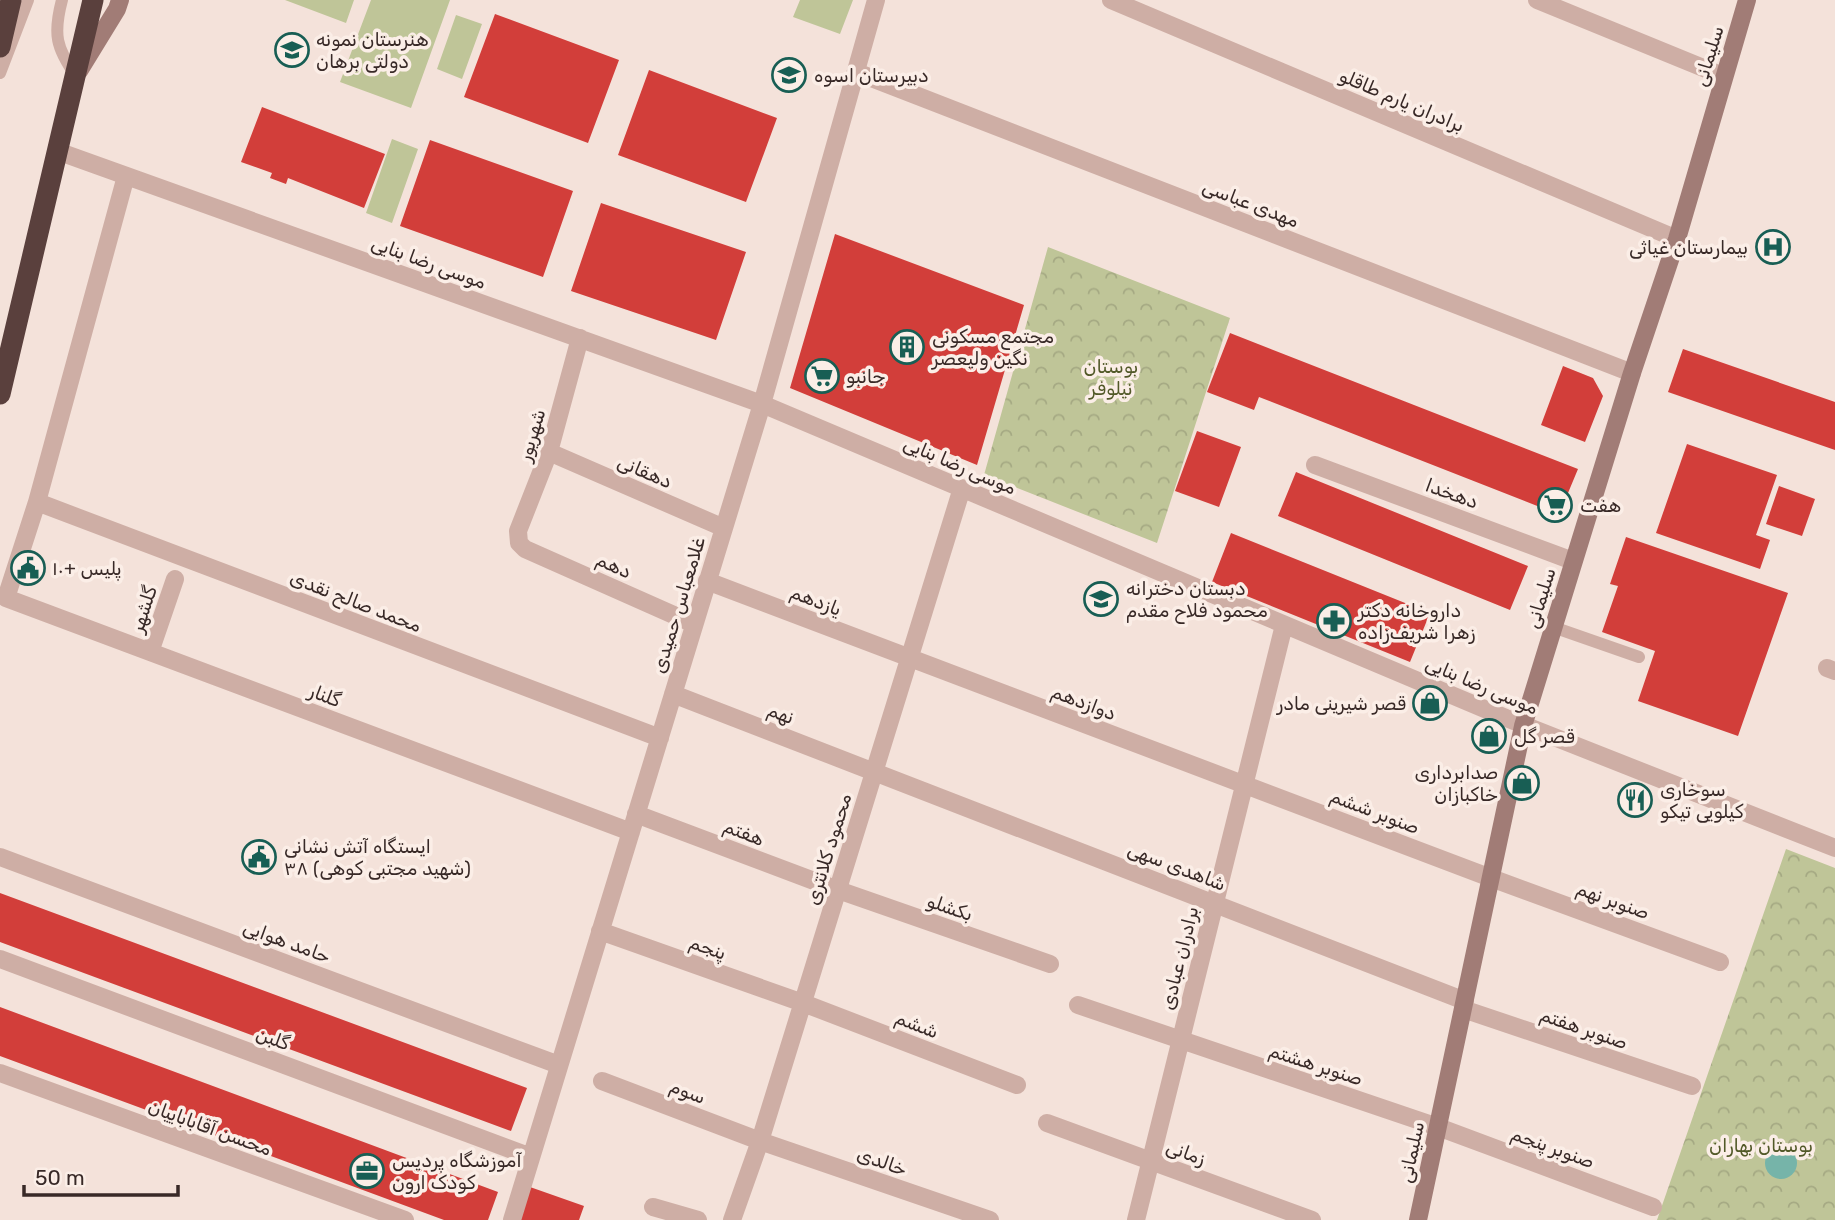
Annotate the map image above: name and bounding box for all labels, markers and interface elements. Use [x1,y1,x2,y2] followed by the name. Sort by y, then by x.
[1688,23,1729,89] street label: سلیمانی
[316,28,429,73] place label: هنرستان نمونه دولتی برهان
[273,31,311,69] school or university icon: هنرستان نمونه دولتی برهان
[770,56,808,94] school or university icon: دبیرستان اسوه
[814,64,929,87] place label: دبیرستان اسوه
[1335,64,1468,138] street label: برادران یارم طاقلو
[1199,175,1302,232] street label: مهدی عباسی
[1754,228,1792,266] hospital icon: بیمارستان غیاثی
[368,231,489,294] street label: موسی رضا بنایی
[1629,236,1748,259] place label: بیمارستان غیاثی
[931,325,1054,370] place label: مجتمع مسکونی نگین ولیعصر
[888,328,926,366] building icon: مجتمع مسکونی نگین ولیعصر
[1084,355,1138,400] park label: بوستان نیلوفر
[803,357,841,395] supermarket icon: جانبو
[846,365,886,388] place label: جانبو
[512,406,550,465] street label: شهریور
[900,431,1020,500] street label: موسی رضا بنایی
[614,450,676,493] street label: دهقانی
[1422,473,1481,514] street label: دهخدا
[1536,486,1574,524] supermarket icon: هفت
[1580,494,1621,517] place label: هفت
[647,534,710,676] street label: غلامعباس حمیدی
[592,548,635,584] street label: دهم
[9,549,47,587] public building icon: پلیس +۱۰
[52,557,122,582] place label: پلیس +۱۰
[1520,565,1561,631] street label: سلیمانی
[286,566,425,639] street label: محمد صالح نقدی
[1126,577,1268,624] place label: دبستان دخترانه محمود فلاح مقدم
[787,580,845,622] street label: یازدهم
[1082,580,1120,618] school or university icon: دبستان دخترانه محمود فلاح مقدم
[125,583,162,636] street label: گلشهر
[1357,599,1476,644] place label: داروخانه دکتر زهرا شریف‌زاده
[1315,602,1353,640] pharmacy icon: داروخانه دکتر زهرا شریف‌زاده
[1422,651,1542,720] street label: موسی رضا بنایی
[305,679,344,712] street label: گلنار
[1048,680,1119,726] street label: دوازدهم
[1411,684,1449,722] shop icon: قصر شیرینی مادر
[1276,692,1406,715] place label: قصر شیرینی مادر
[764,698,797,730] street label: نهم
[1470,717,1508,755] shop icon: قصر گل
[1514,725,1575,748] place label: قصر گل
[1415,761,1498,806] place label: صدابرداری خاکبازان
[1503,764,1541,802] shop icon: صدابرداری خاکبازان
[1660,778,1744,823] place label: سوخاری کیلویی تیکو
[1616,781,1654,819] restaurant icon: سوخاری کیلویی تیکو
[1327,784,1423,840] street label: صنوبر ششم
[801,791,856,908] street label: محمود کلانتری
[720,814,768,852] street label: هفتم
[284,835,471,880] place label: ایستگاه آتش نشانی ۳۸ (شهید مجتبی کوهی)
[1124,837,1229,896] street label: شاهدی سهی
[240,838,278,876] public building icon: ایستگاه آتش نشانی ۳۸ (شهید مجتبی کوهی)
[1573,877,1652,925] street label: صنوبر نهم
[924,889,976,926] street label: بکشلو
[1156,904,1203,1012] street label: برادران عبادی
[240,915,334,968] street label: حامد هوایی
[686,930,729,967] street label: پنجم
[1537,1003,1630,1055] street label: صنوبر هفتم
[892,1006,942,1044] street label: ششم
[253,1022,293,1055] street label: گلبن
[1266,1039,1366,1091] street label: صنوبر هشتم
[666,1074,709,1110] street label: سوم
[145,1094,275,1160] street label: محسن آقاباباییان
[1394,1119,1429,1185] street label: سلیمانی
[1507,1122,1598,1175] street label: صنوبر پنجم
[1709,1134,1813,1157] park label: بوستان بهاران
[1163,1135,1209,1170] street label: زمانی
[854,1142,910,1181] street label: خالدی
[392,1149,522,1194] place label: آموزشگاه پردیس کودک ارون
[348,1152,386,1190] office icon: آموزشگاه پردیس کودک ارون
[24,1154,178,1198] scale bar
[35,1165,85,1190] text: 50 m

